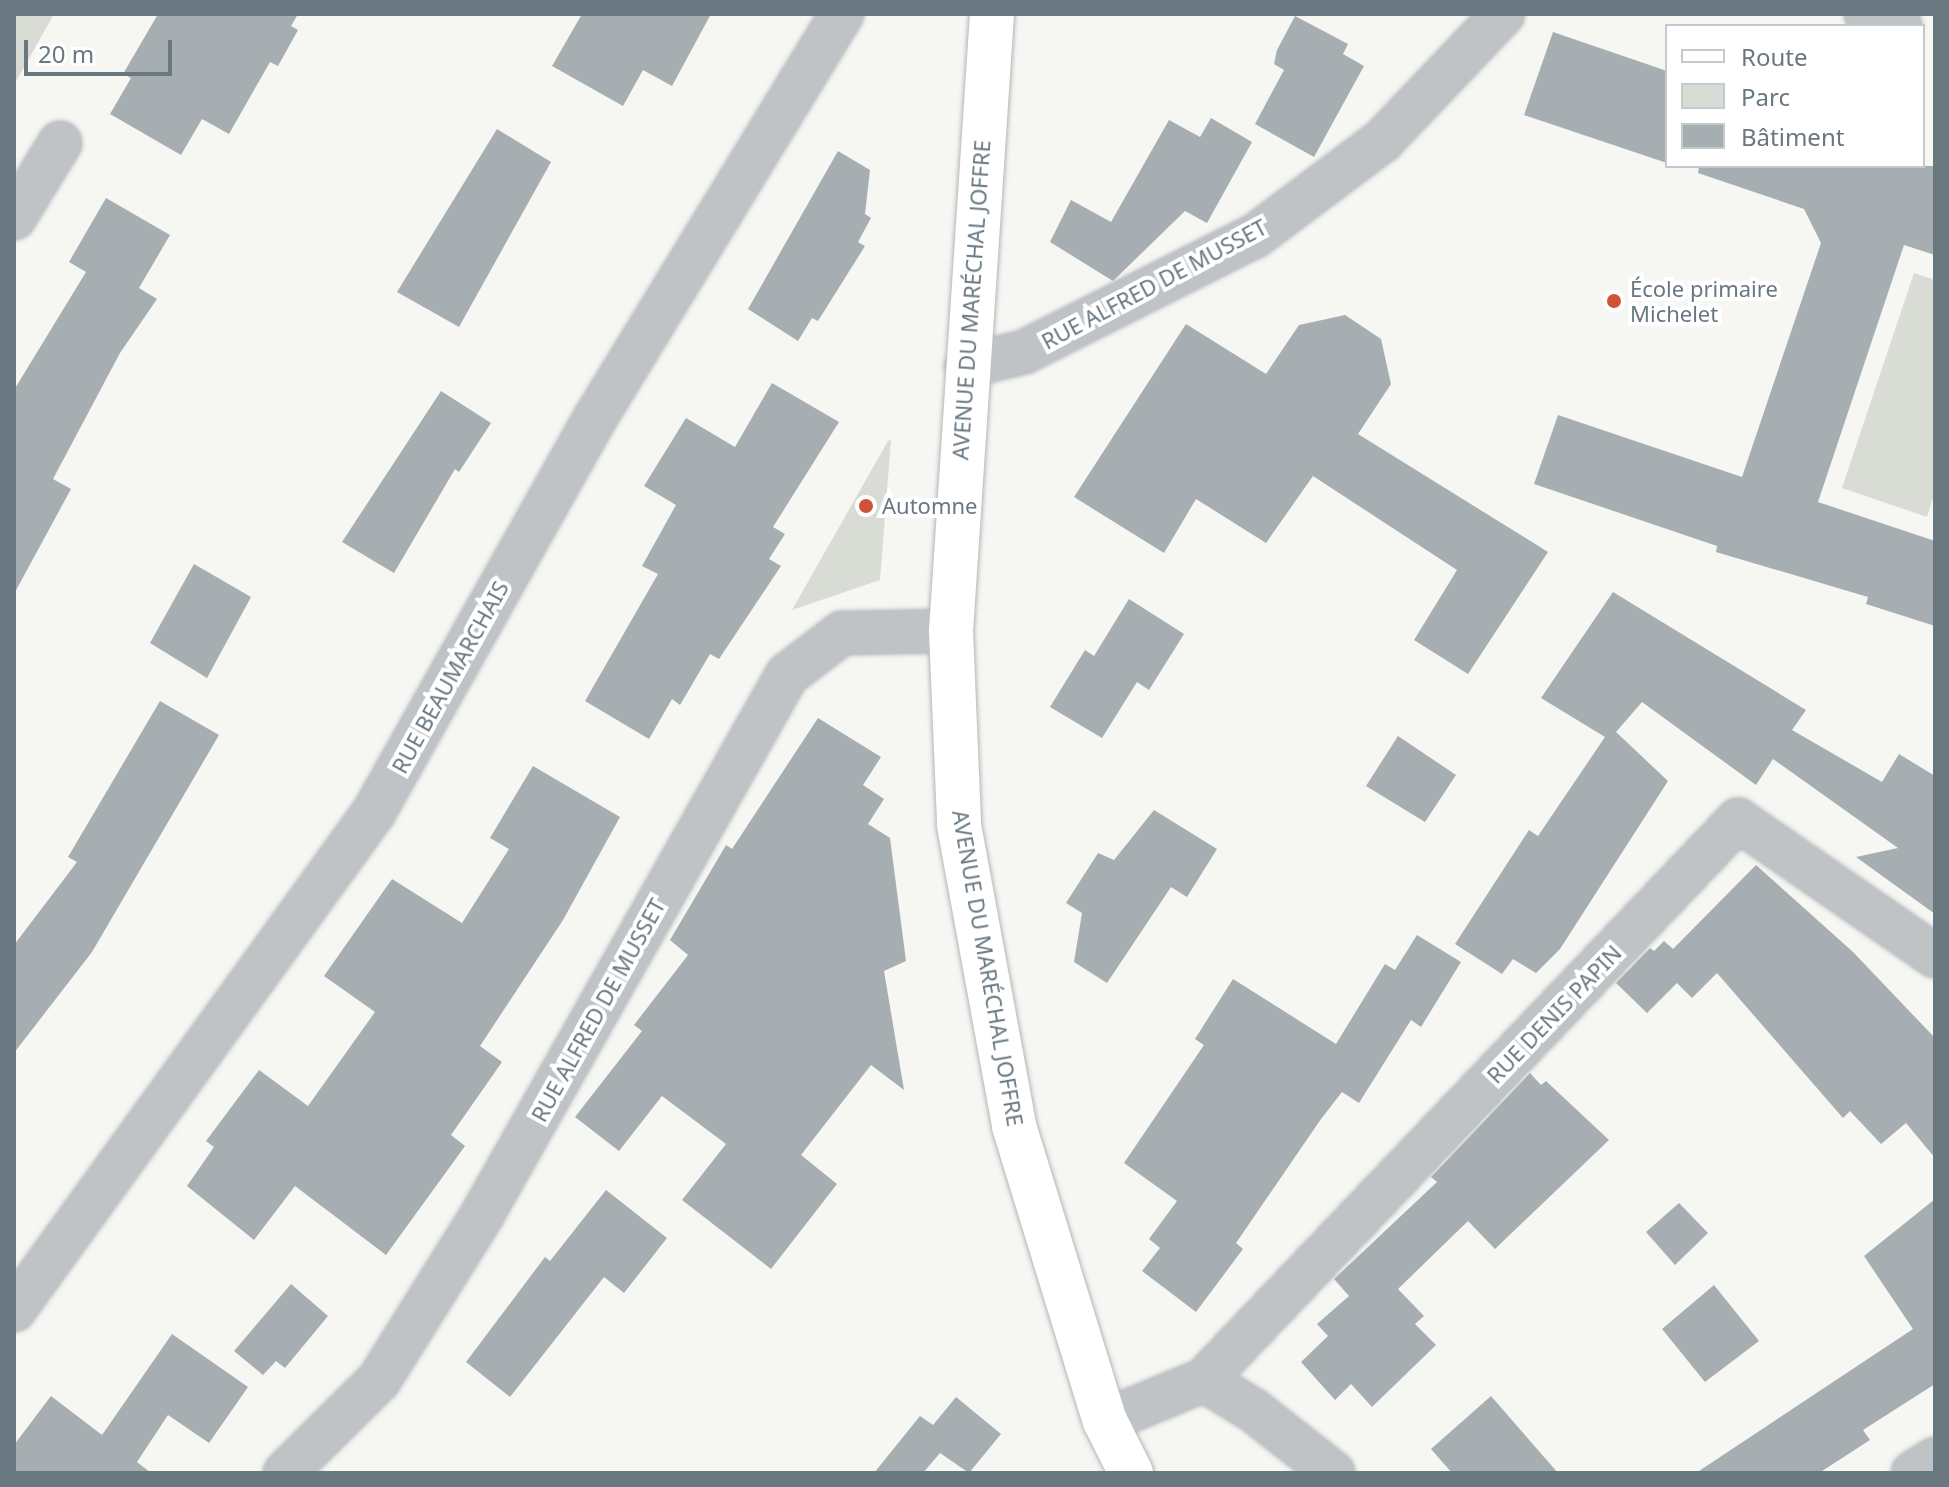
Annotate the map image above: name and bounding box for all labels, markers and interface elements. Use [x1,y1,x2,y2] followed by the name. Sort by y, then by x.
[28,24,176,74] scale bar
[1665,24,1925,168] legend
[38,37,94,70] text: 20 m
[1741,40,1807,73] text: Route
[1741,80,1790,113] text: Parc
[1741,120,1844,153] text: Bâtiment
[947,139,995,461] street label: AVENUE DU MARÉCHAL JOFFRE
[1037,213,1271,355] street label: RUE ALFRED DE MUSSET
[1630,275,1778,326] place label: École primaire Michelet
[1605,292,1623,310] marker: École primaire Michelet
[882,493,977,519] place label: Automne
[857,497,875,515] marker: Automne
[386,576,514,778] street label: RUE BEAUMARCHAIS
[947,808,1029,1128] street label: AVENUE DU MARÉCHAL JOFFRE
[526,894,670,1126] street label: RUE ALFRED DE MUSSET
[1481,939,1627,1089] street label: RUE DENIS PAPIN

